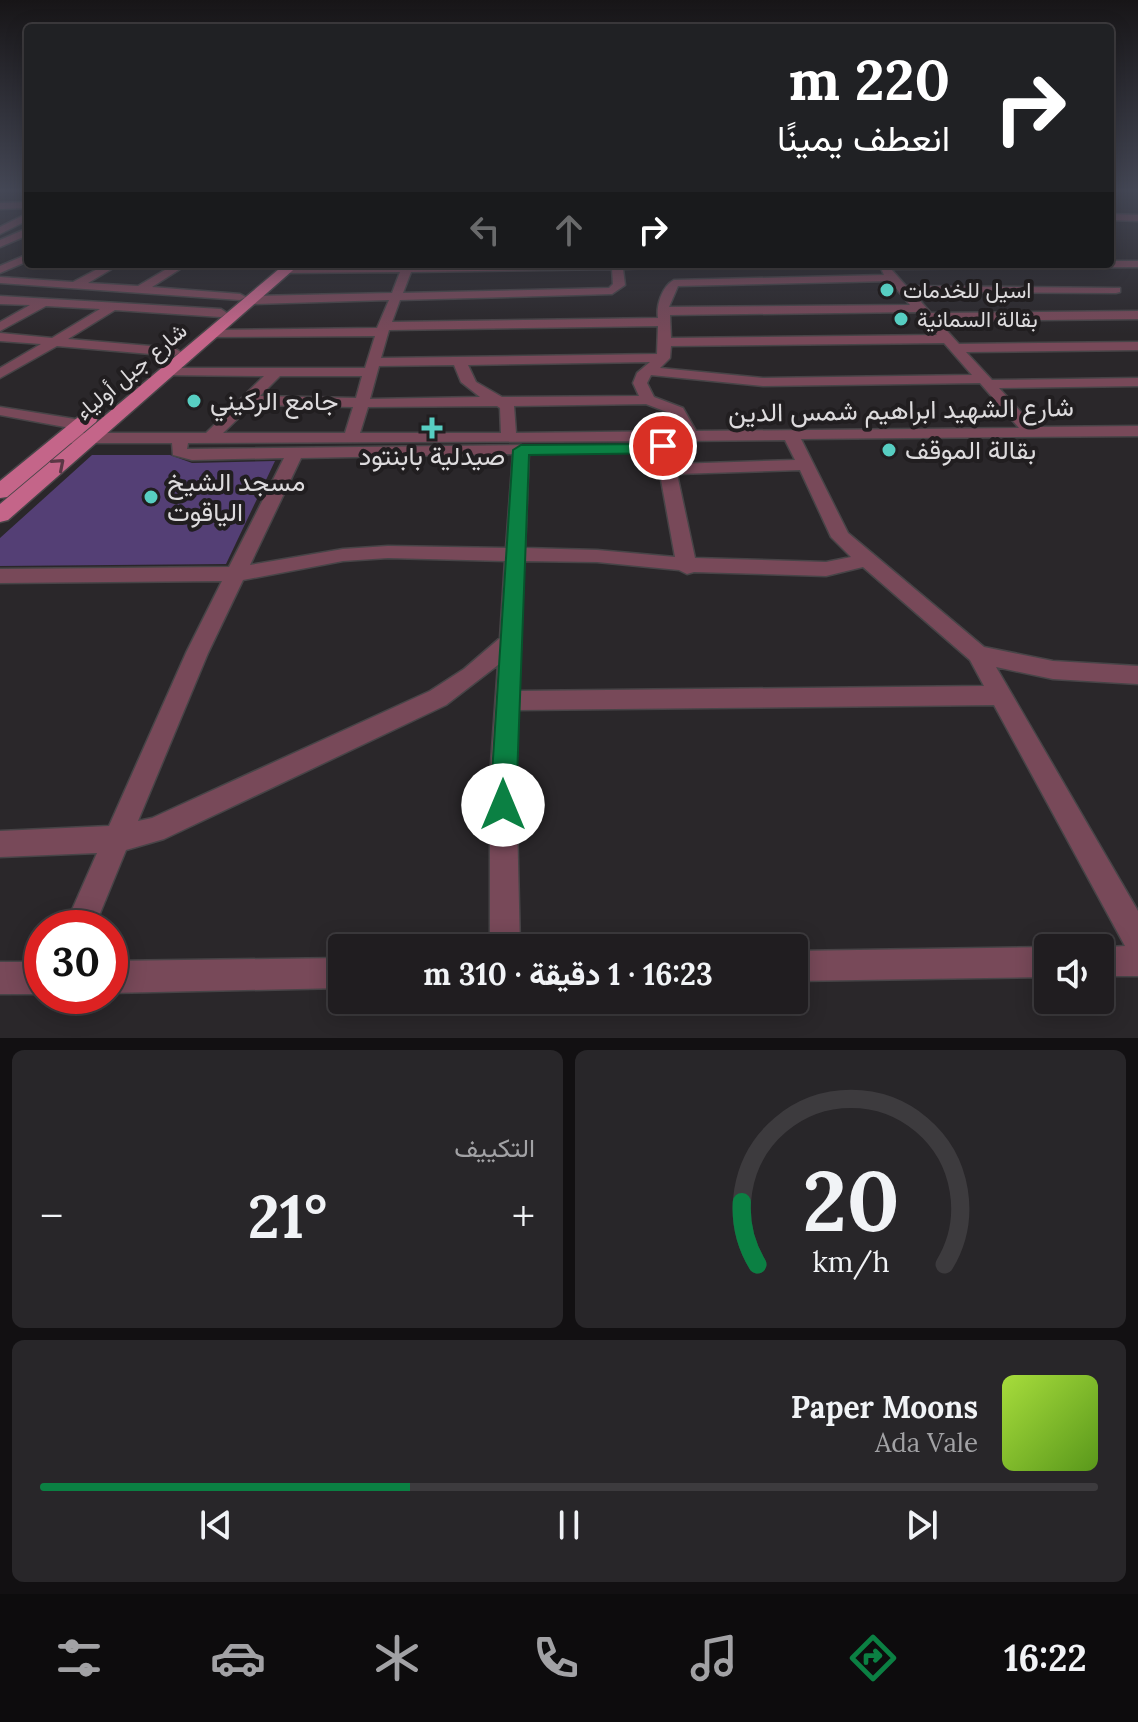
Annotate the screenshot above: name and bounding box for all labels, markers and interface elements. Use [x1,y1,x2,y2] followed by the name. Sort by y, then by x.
[788,44,950,115] text: 220 m
[978,56,1082,160] icon: right
[777,115,950,161] text: انعطف يمينًا
[463,208,507,252] icon: left
[547,208,591,252] icon: ahead
[631,208,675,252] icon: right
[903,276,1031,304] place label: اسيل للخدمات
[878,281,896,299] marker: اسيل للخدمات
[917,305,1038,333] place label: بقالة السمانية
[892,310,910,328] marker: بقالة السمانية
[70,316,193,426] street label: شارع جبل أولياء
[210,384,338,422] place label: جامع الركيني
[728,390,1074,431] street label: شارع الشهيد ابراهيم شمس الدين
[185,392,203,410] marker: جامع الركيني
[629,412,697,480] pin
[423,419,441,437] marker: صيدلية بابنتود
[641,424,685,468] icon: arrive
[905,433,1036,466] place label: بقالة الموقف
[359,439,505,472] place label: صيدلية بابنتود
[880,441,898,459] marker: بقالة الموقف
[50,459,65,474] one-way arrow
[167,465,305,528] place label: مسجد الشيخ الياقوت
[142,488,160,506] marker: مسجد الشيخ الياقوت
[461,763,545,847] position arrow
[24,910,128,1014] speed limit sign: 30
[1034,934,1114,1014] map controls
[1034,934,1114,1014] button: sound
[423,955,713,993] text: 16:23 · 1 دقيقة · 310 m
[454,1131,535,1164] text: التكييف
[802,1147,899,1254] text: 20
[248,1178,327,1254] text: 21°
[40,1188,63,1244] text: −
[512,1188,535,1244] text: +
[812,1243,889,1280] text: km/h
[791,1388,978,1426] text: Paper Moons
[875,1426,978,1459] text: Ada Vale
[194,1503,238,1547] icon: previous
[547,1503,591,1547] icon: pause
[900,1503,944,1547] icon: next
[51,1630,107,1686] icon: filters
[210,1630,266,1686] icon: car
[369,1630,425,1686] icon: climate
[528,1630,584,1686] icon: phone
[686,1630,742,1686] icon: music
[845,1630,901,1686] icon: directions
[1004,1635,1087,1681] text: 16:22

